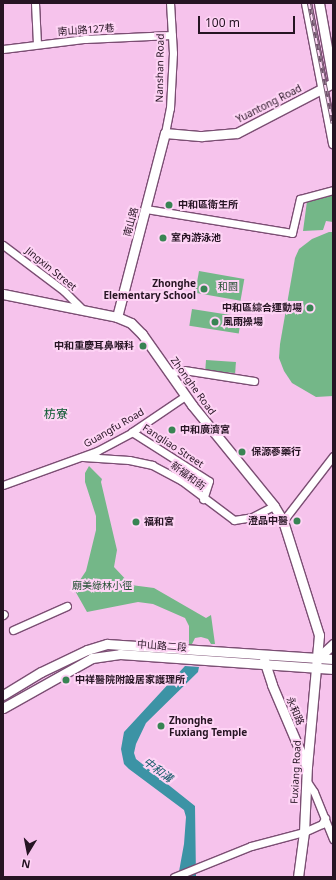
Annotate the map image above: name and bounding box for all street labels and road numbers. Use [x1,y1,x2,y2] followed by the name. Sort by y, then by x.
[57,22,115,38] street label: 南山路127巷
[153,34,167,102] street label: Nanshan Road
[234,82,304,126] street label: Yuantong Road
[121,206,141,238] street label: 南山路
[23,245,79,293] street label: Jingxin Street
[168,355,218,417] street label: Zhonghe Road
[82,406,146,450] street label: Guangfu Road
[140,422,206,470] street label: Fangliao Street
[168,459,208,493] street label: 新福和街
[137,638,187,654] street label: 中山路二段
[284,695,306,727] street label: 永和路
[288,740,304,804] street label: Fuxiang Road

